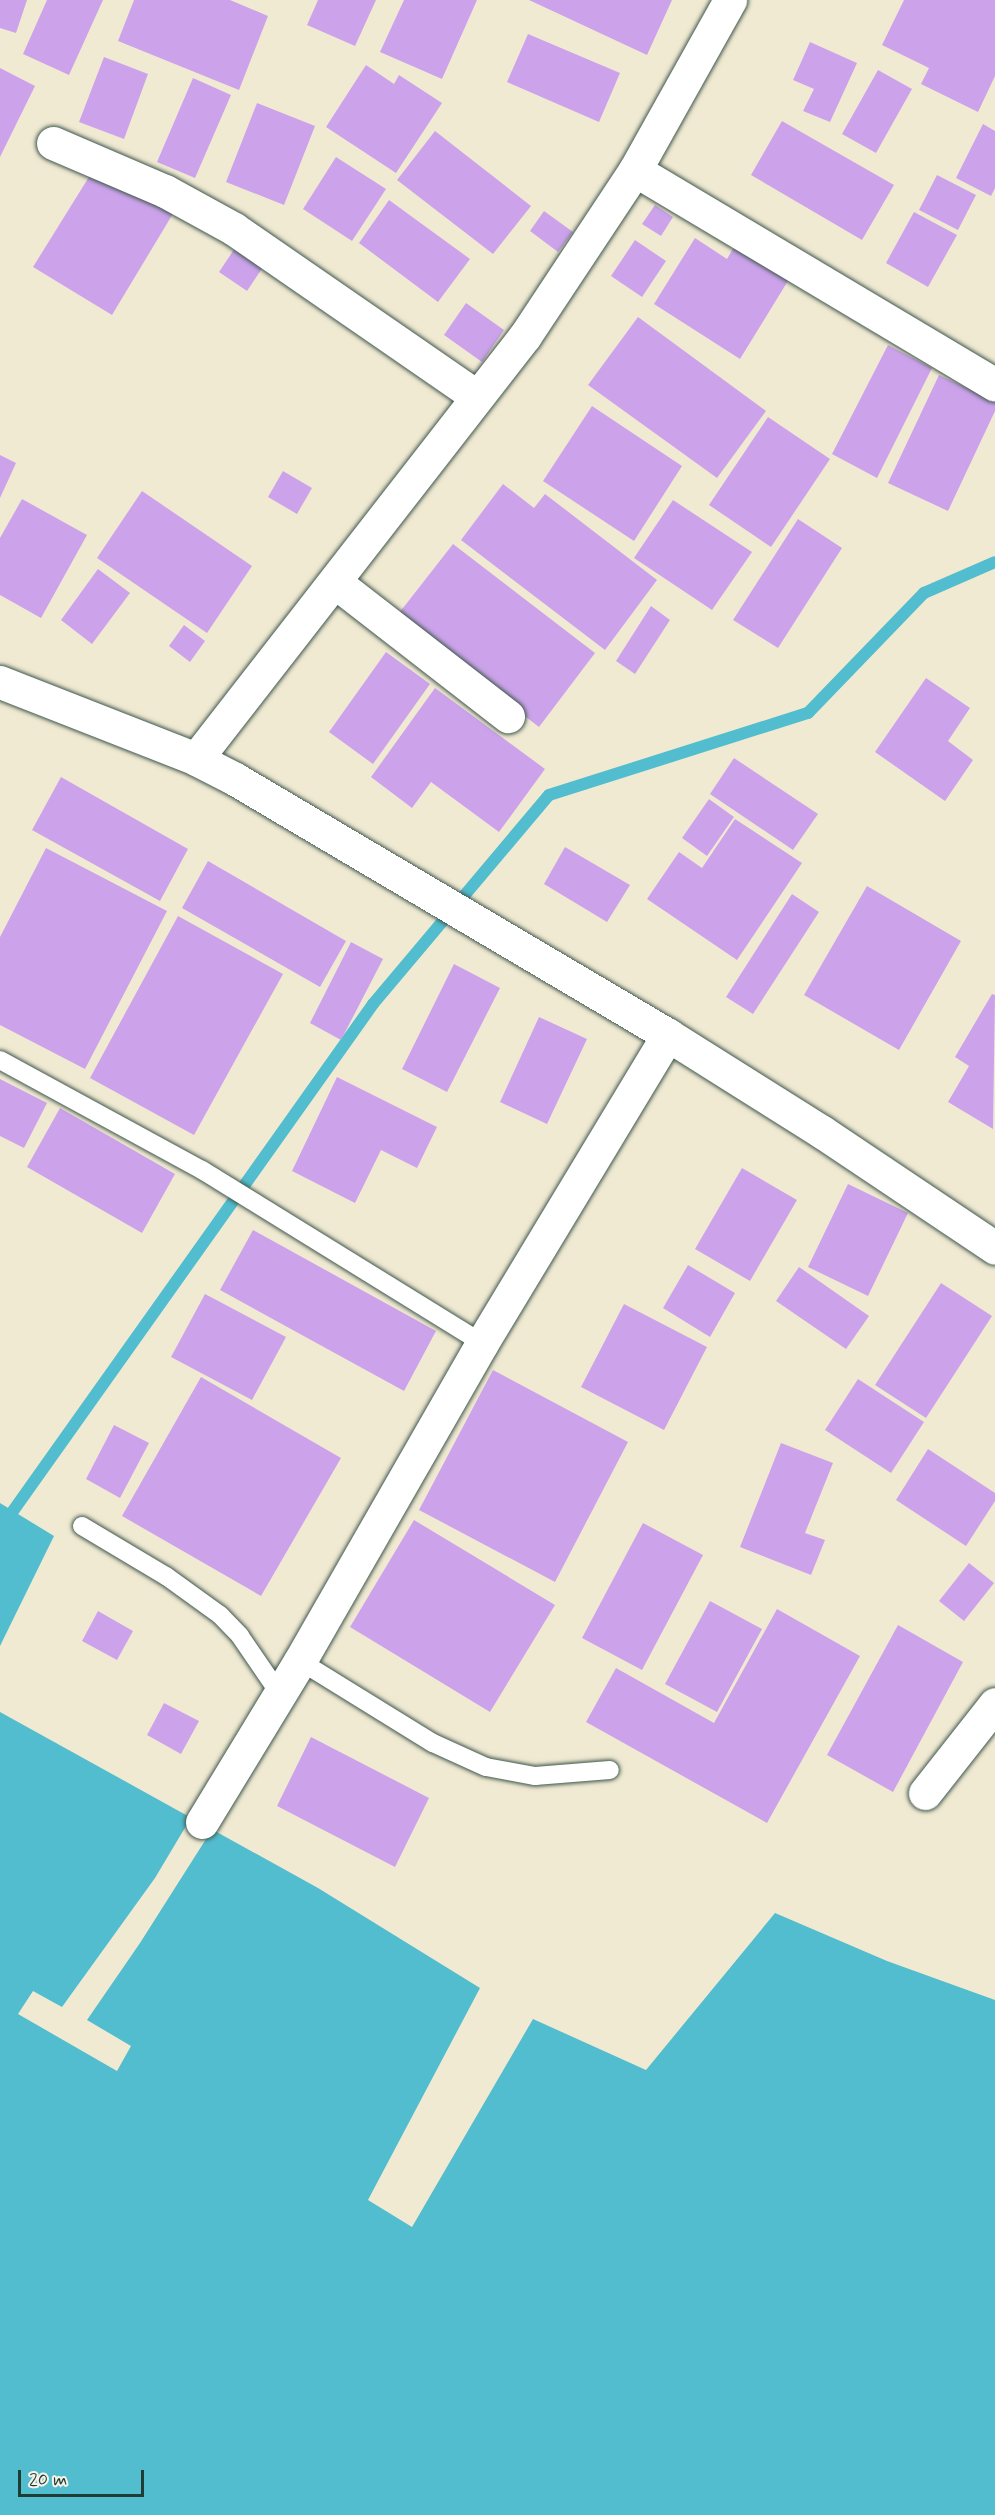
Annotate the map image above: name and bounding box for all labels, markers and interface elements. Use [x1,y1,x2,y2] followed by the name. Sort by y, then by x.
[21,2458,147,2496] scale bar
[29,2468,67,2492] text: 20 m

